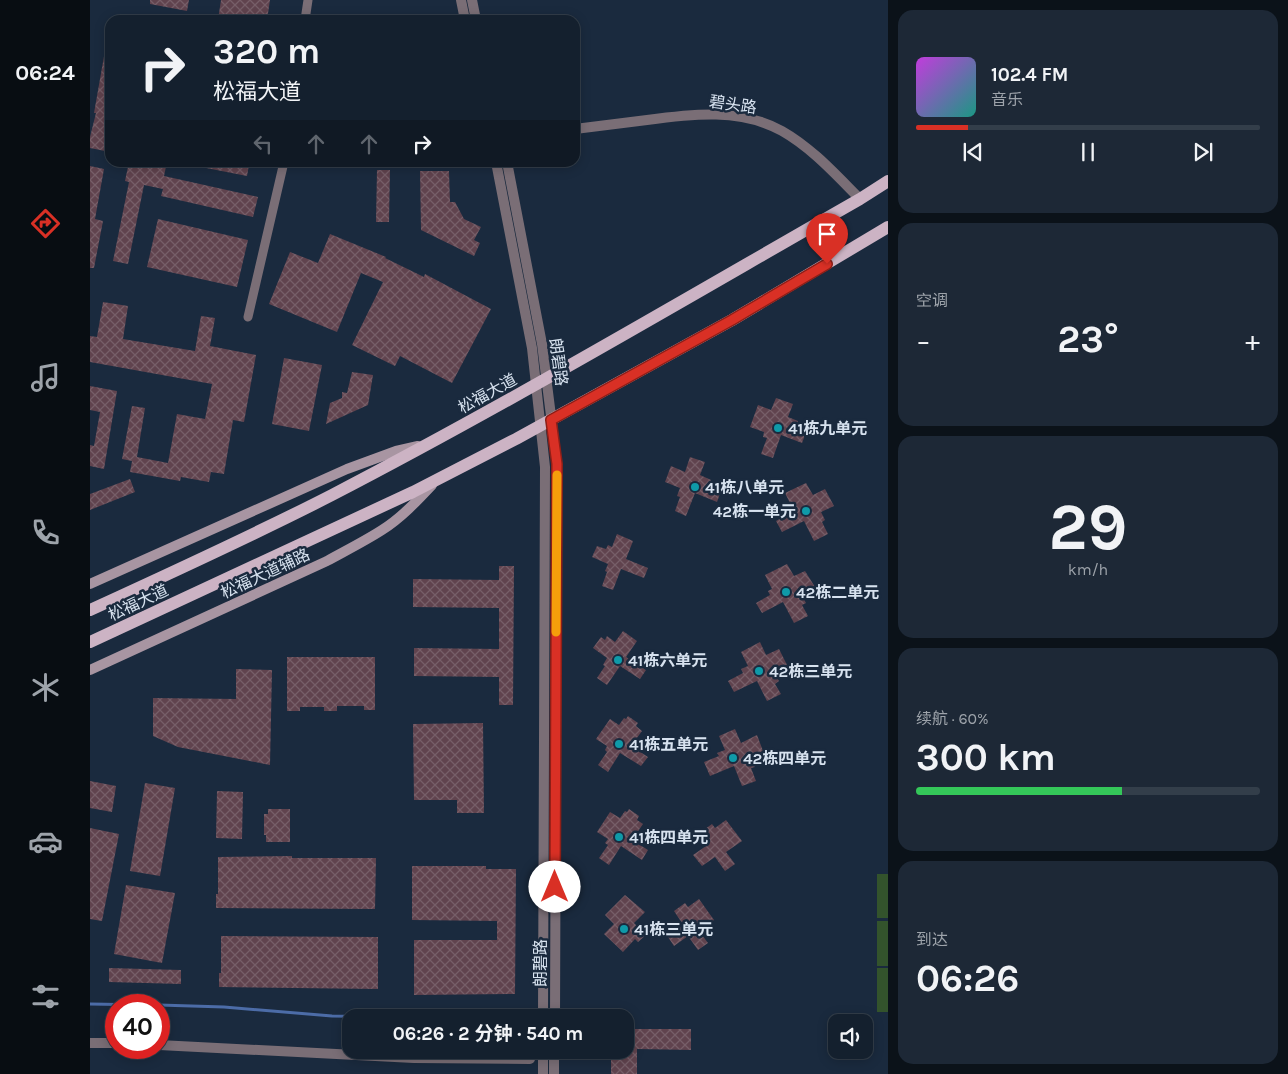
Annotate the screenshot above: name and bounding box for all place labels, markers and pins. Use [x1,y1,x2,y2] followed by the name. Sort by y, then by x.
[806,213,848,264] pin
[788,419,867,438] place label: 41栋九单元
[772,422,784,434] marker: 41栋九单元
[705,478,784,497] place label: 41栋八单元
[689,481,701,493] marker: 41栋八单元
[713,502,796,521] place label: 42栋一单元
[800,505,812,517] marker: 42栋一单元
[796,583,879,602] place label: 42栋二单元
[780,586,792,598] marker: 42栋二单元
[628,651,707,670] place label: 41栋六单元
[612,654,624,666] marker: 41栋六单元
[769,662,852,681] place label: 42栋三单元
[753,665,765,677] marker: 42栋三单元
[629,735,708,754] place label: 41栋五单元
[613,738,625,750] marker: 41栋五单元
[743,749,826,768] place label: 42栋四单元
[727,752,739,764] marker: 42栋四单元
[629,828,708,847] place label: 41栋四单元
[613,831,625,843] marker: 41栋四单元
[634,920,713,939] place label: 41栋三单元
[618,923,630,935] marker: 41栋三单元

